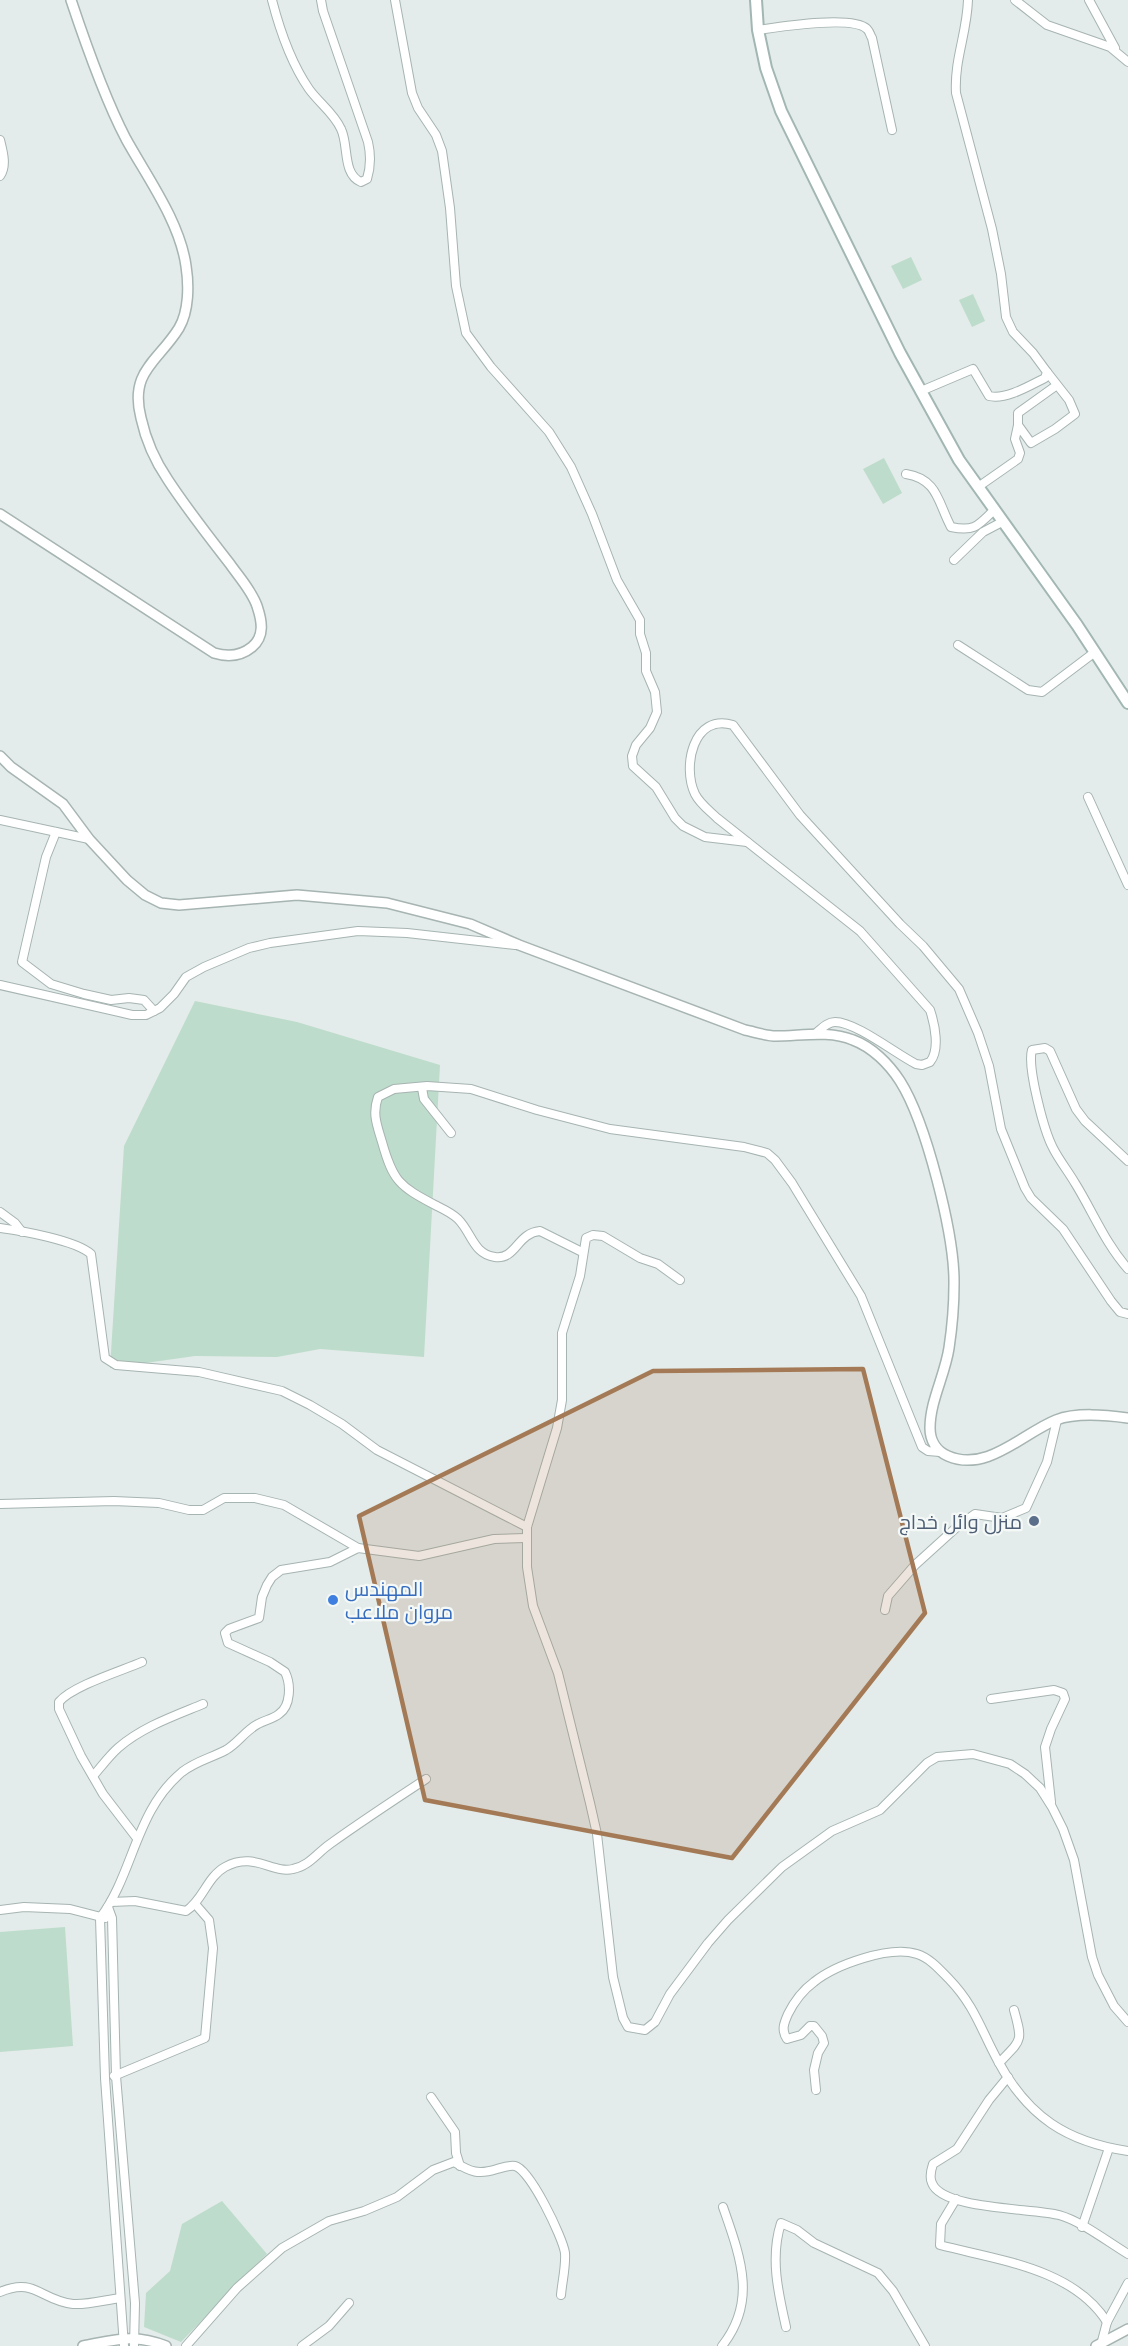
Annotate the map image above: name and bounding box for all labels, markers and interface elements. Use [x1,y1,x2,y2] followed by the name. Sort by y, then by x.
[899,1508,1022,1536] place label: منزل وائل خداج
[1027,1514,1041,1528] marker: منزل وائل خداج
[345,1575,453,1625] place label: المهندس مروان ملاعب
[326,1593,340,1607] marker: المهندس مروان ملاعب

